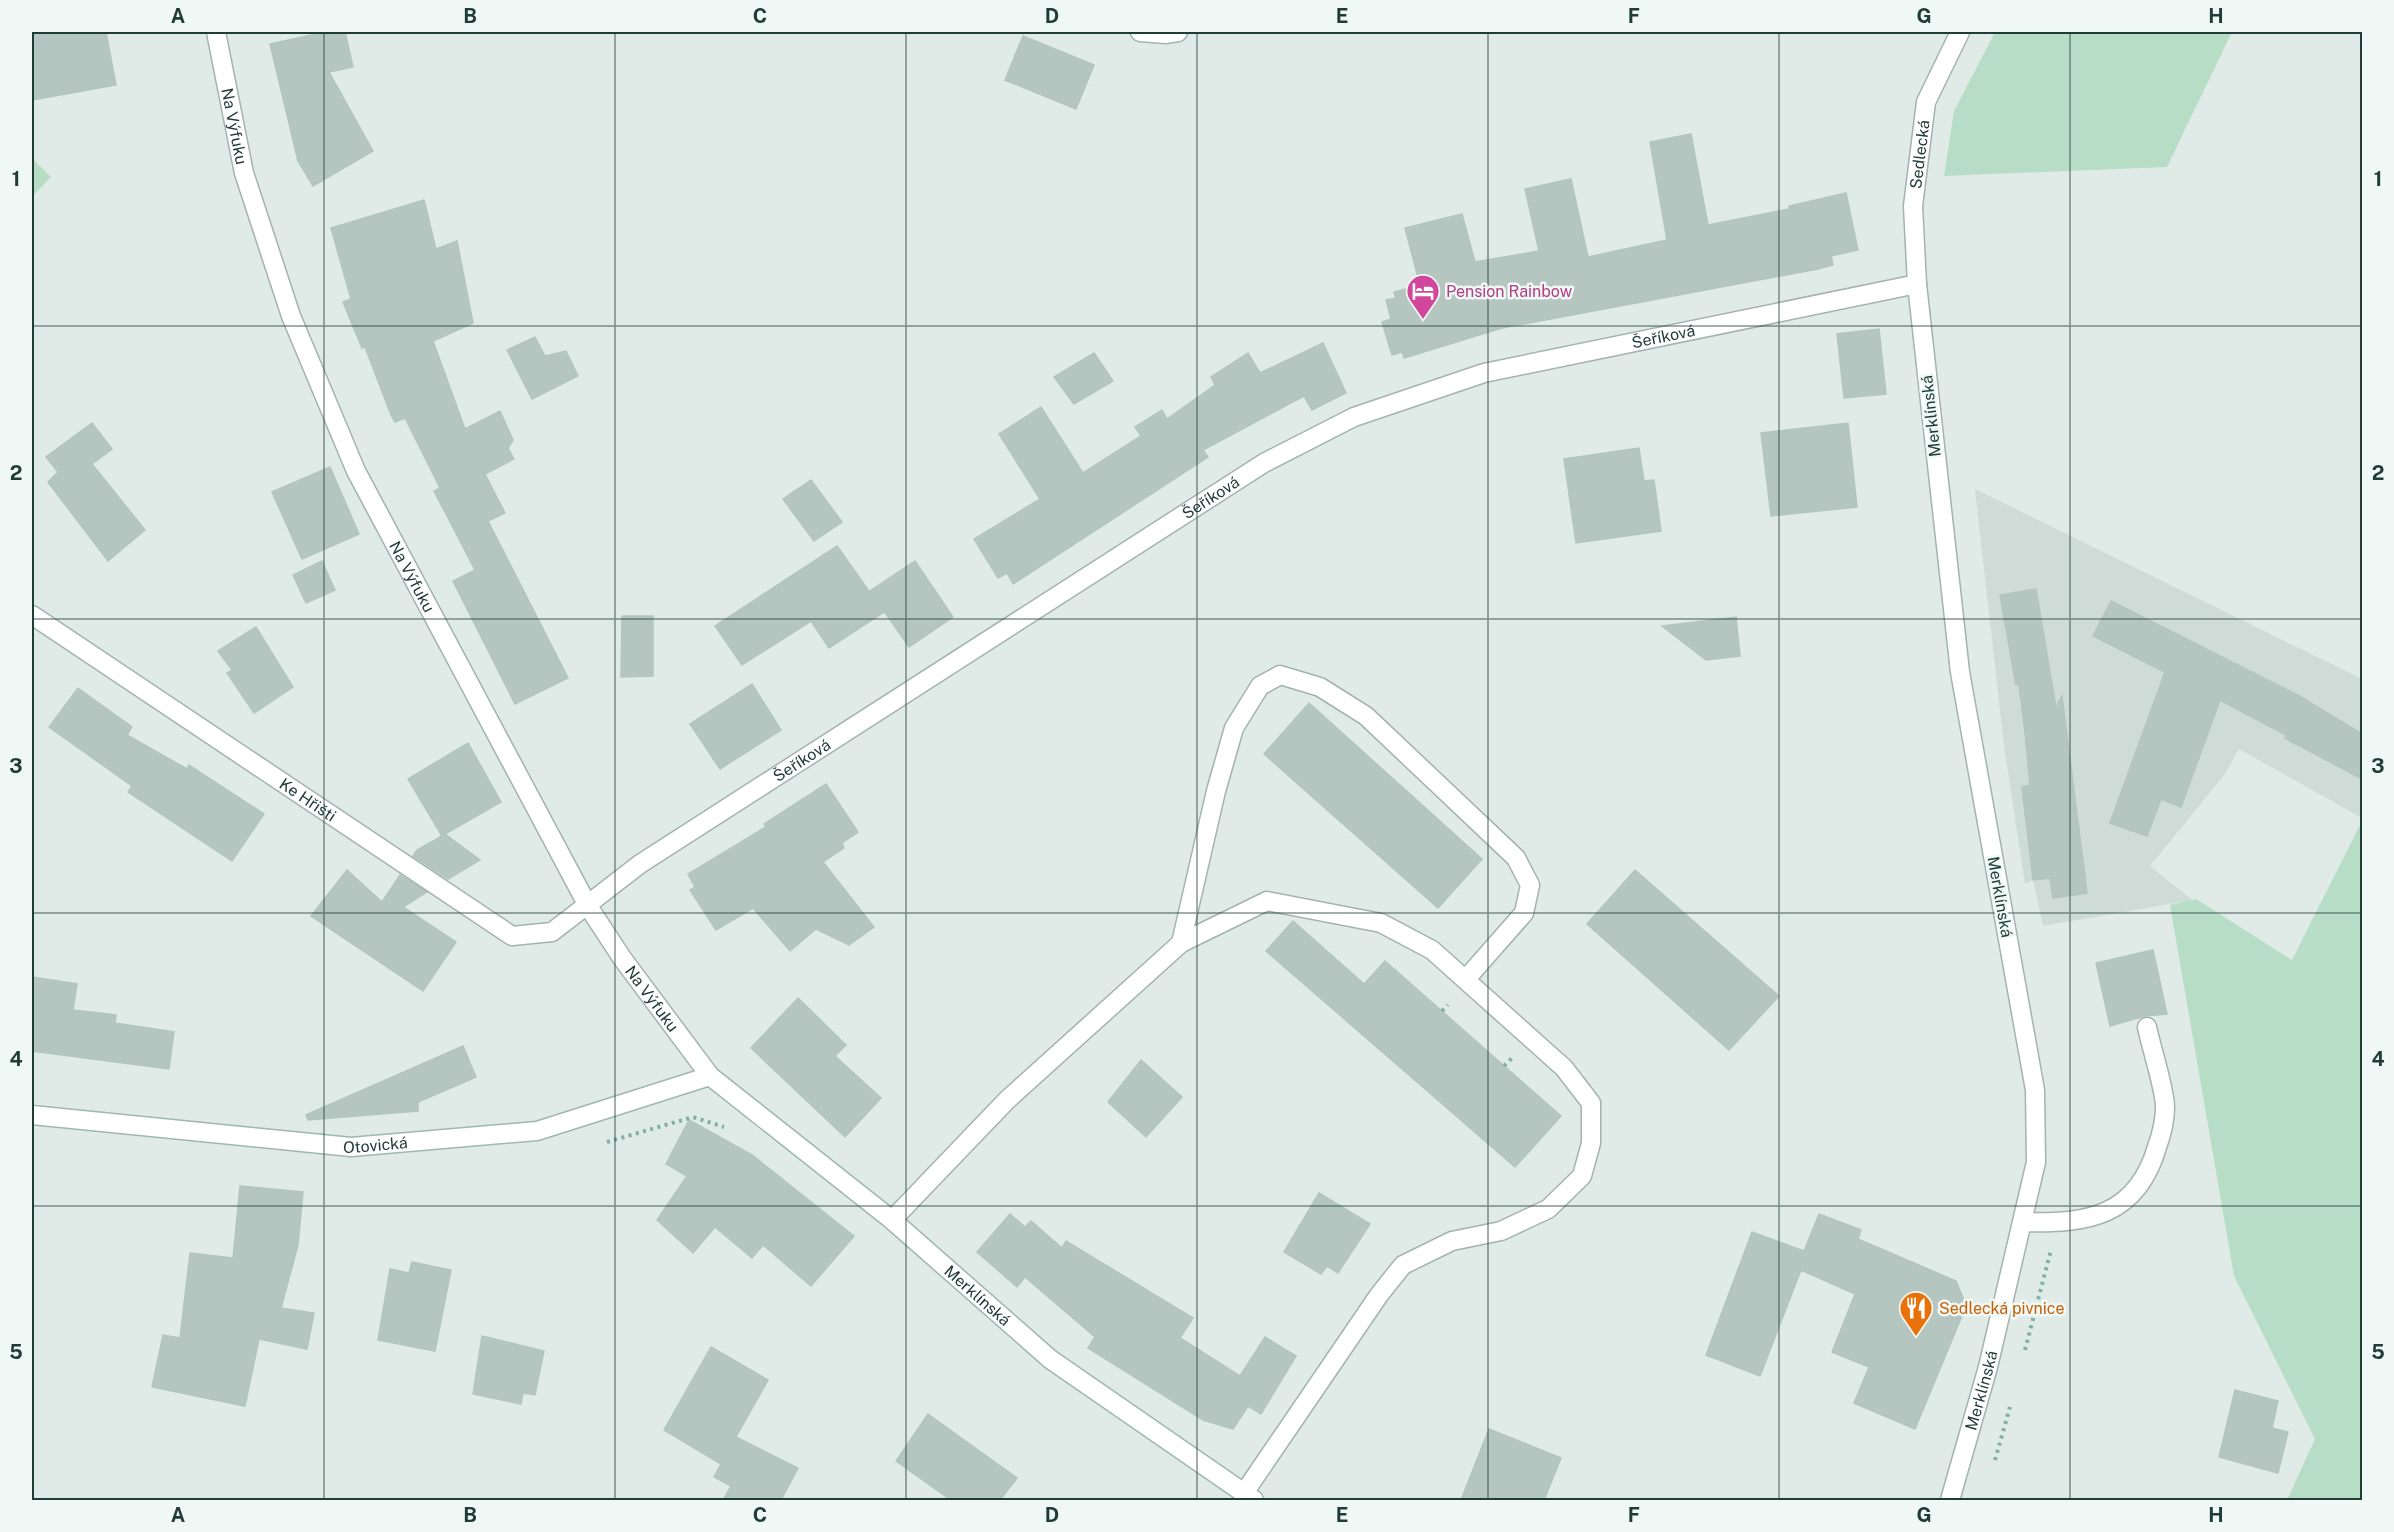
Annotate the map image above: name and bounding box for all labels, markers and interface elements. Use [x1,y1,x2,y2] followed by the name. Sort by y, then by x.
[171,4,185,28] text: A
[463,4,477,28] text: B
[753,4,767,28] text: C
[1045,4,1059,28] text: D
[1336,4,1348,28] text: E
[1628,4,1640,28] text: F
[1916,4,1932,28] text: G
[2208,4,2224,28] text: H
[218,86,252,166] street label: Na Výfuku
[1906,119,1933,190] street label: Sedlecká
[12,167,20,191] text: 1
[2374,167,2382,191] text: 1
[1405,273,1441,320] hotel icon: Pension Rainbow
[1446,282,1573,301] place label: Pension Rainbow
[1630,320,1697,352] street label: Šeříková
[1917,374,1945,458] street label: Merklínská
[10,461,22,485] text: 2
[2372,461,2384,485] text: 2
[1178,472,1243,523] street label: Šeříková
[386,538,439,615] street label: Na Výfuku
[769,735,834,785] street label: Šeříková
[9,754,23,778] text: 3
[2371,754,2385,778] text: 3
[276,774,340,825] street label: Ke Hřišti
[1984,855,2016,939] street label: Merklínská
[621,962,683,1035] street label: Na Výfuku
[9,1047,23,1071] text: 4
[2371,1047,2385,1071] text: 4
[342,1133,408,1157] street label: Otovická
[941,1261,1015,1330] street label: Merklínská
[1898,1290,1934,1337] restaurant icon: Sedlecká pivnice
[1939,1299,2065,1318] place label: Sedlecká pivnice
[9,1340,23,1364] text: 5
[2371,1340,2385,1364] text: 5
[1961,1349,2001,1432] street label: Merklínská
[171,1503,185,1527] text: A
[463,1503,477,1527] text: B
[753,1503,767,1527] text: C
[1045,1503,1059,1527] text: D
[1336,1503,1348,1527] text: E
[1628,1503,1640,1527] text: F
[1916,1503,1932,1527] text: G
[2208,1503,2224,1527] text: H

